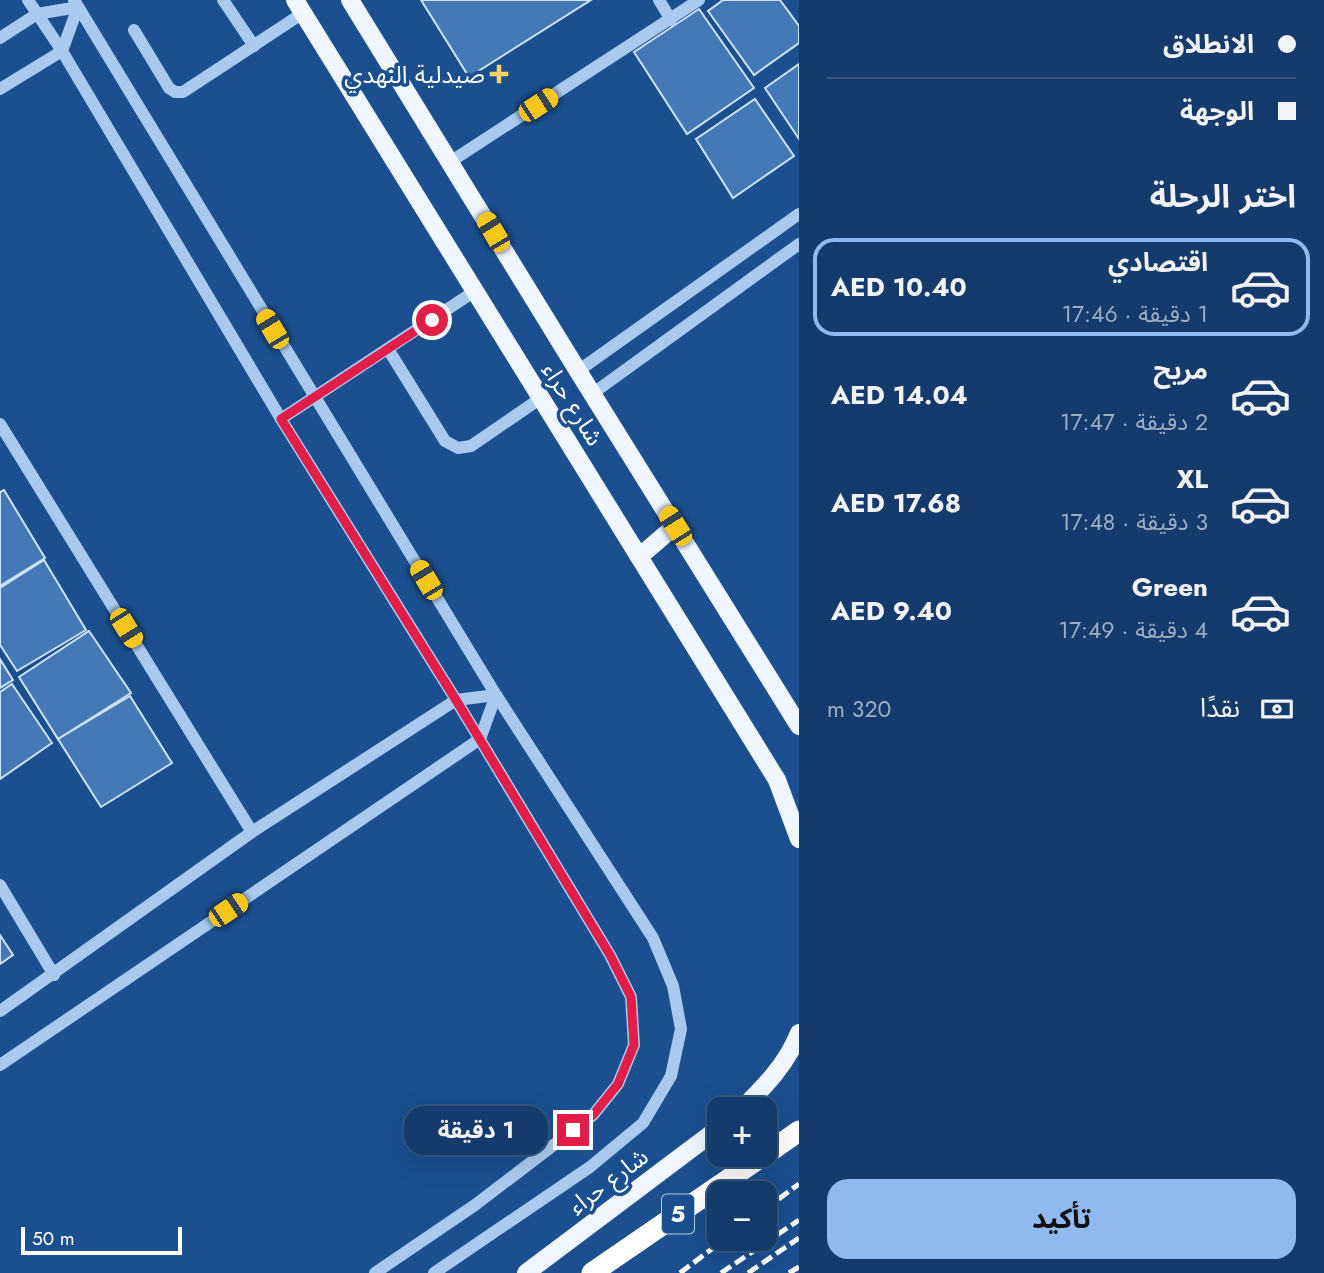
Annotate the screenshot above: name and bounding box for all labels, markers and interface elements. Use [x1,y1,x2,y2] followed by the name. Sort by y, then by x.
[1163,25,1254,63] text: الانطلاق
[344,57,485,93] place label: صيدلية النهدي
[491,66,507,82] marker: صيدلية النهدي
[515,85,562,125] car
[1180,92,1254,130] text: الوجهة
[1150,173,1296,219] text: اختر الرحلة
[474,209,513,255] car
[1108,243,1208,281] text: اقتصادي
[1229,256,1292,319] icon: car
[831,268,967,306] text: AED 10.40
[1062,297,1208,331] text: 1 دقيقة · 17:46
[416,304,448,336] route start
[253,306,292,352] car
[1153,351,1208,389] text: مريح
[534,355,612,453] street label: شارع حراء
[1229,364,1292,427] icon: car
[831,376,968,414] text: AED 14.04
[1060,405,1208,439] text: 2 دقيقة · 17:47
[1176,460,1208,498] text: XL
[1229,472,1292,535] icon: car
[831,484,961,522] text: AED 17.68
[655,503,696,549] car
[1060,505,1208,539] text: 3 دقيقة · 17:48
[407,557,446,603] car
[1132,568,1208,606] text: Green
[1229,580,1292,643] icon: car
[831,592,952,630] text: AED 9.40
[106,605,147,651] car
[1059,613,1208,647] text: 4 دقيقة · 17:49
[1200,689,1240,727] text: نقدًا
[1258,690,1296,728] icon: cash
[827,692,891,726] text: 320 m
[205,890,252,930] car
[707,1097,777,1251] map controls
[707,1097,777,1167] button: +
[405,1106,548,1154] callout: 1 دقيقة
[438,1113,514,1147] text: 1 دقيقة
[557,1114,589,1146] route end
[560,1139,656,1223] street label: شارع حراء
[827,1179,1296,1259] button: تأكيد
[707,1181,777,1251] button: −
[662,1194,694,1233] road number: 5
[21,1224,182,1256] scale bar
[32,1225,75,1252] text: 50 m

